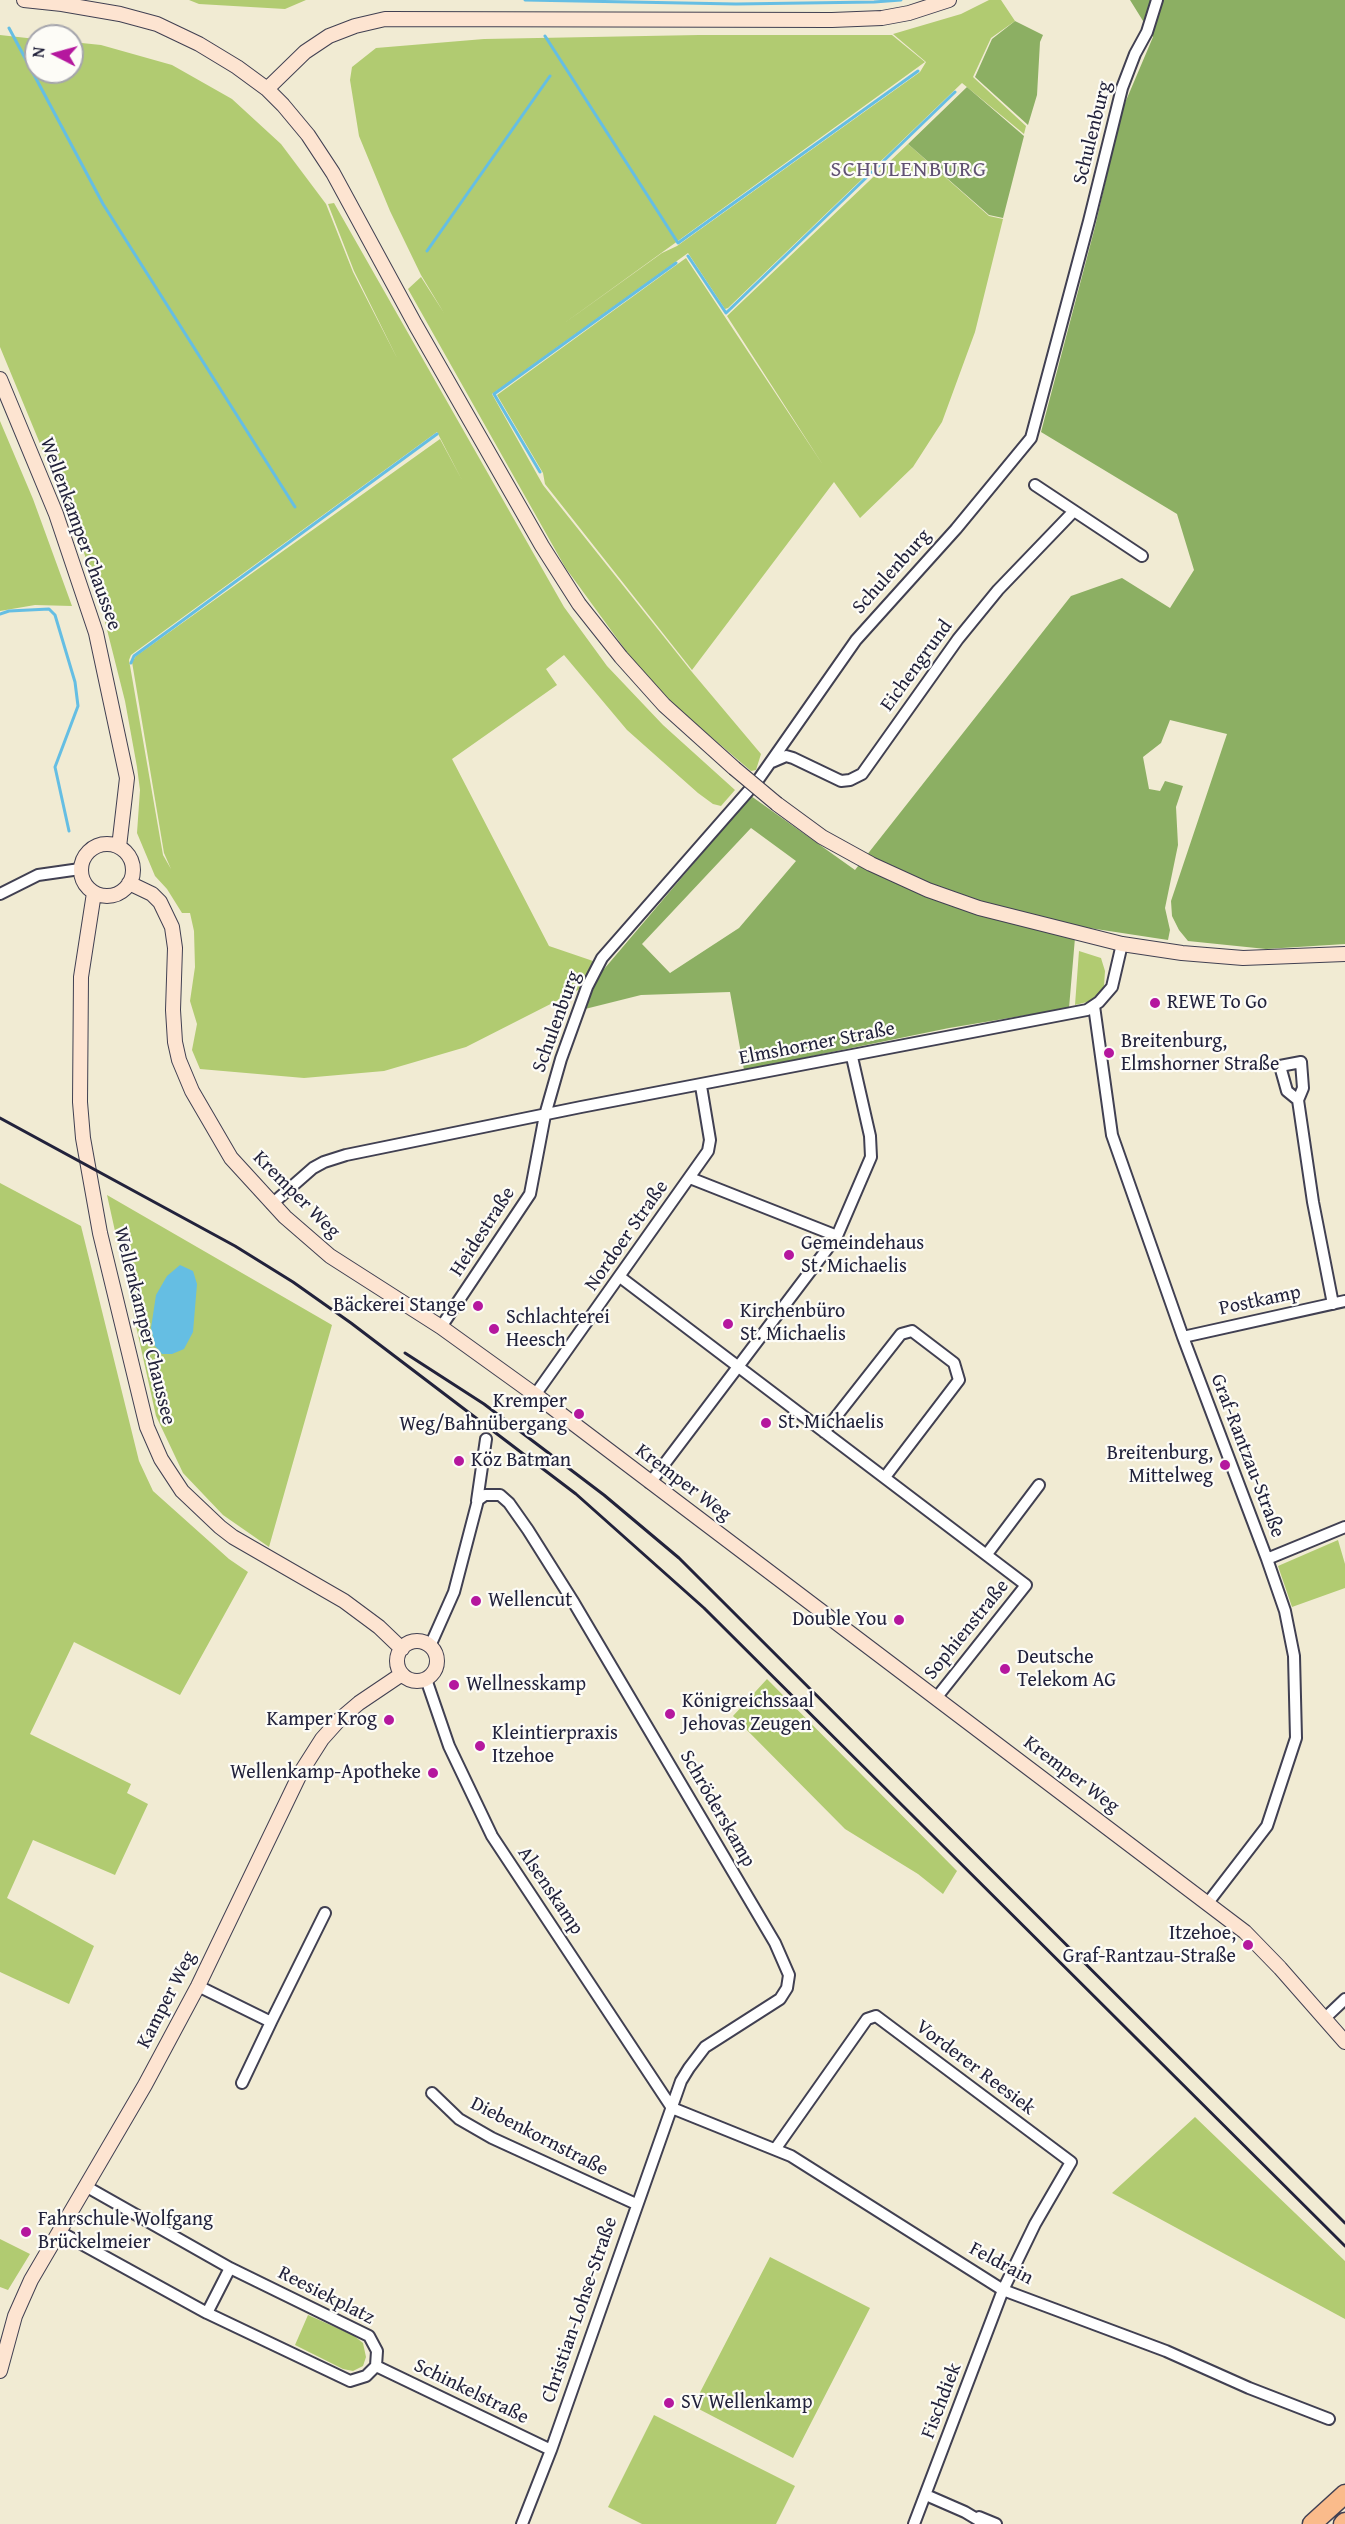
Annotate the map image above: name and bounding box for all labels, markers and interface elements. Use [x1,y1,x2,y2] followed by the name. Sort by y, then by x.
[24,24,84,84] north arrow
[26,46,51,59] text: N
[1069,79,1117,187] street label: Schulenburg
[830,157,988,183] district label: SCHULENBURG
[34,434,126,634] street label: Wellenkamper Chaussee
[848,525,936,619] street label: Schulenburg
[876,616,958,716] street label: Eichengrund
[528,968,586,1076] street label: Schulenburg
[1167,991,1267,1015] place label: REWE To Go
[1148,996,1162,1010] marker: REWE To Go
[737,1017,897,1071] street label: Elmshorner Straße
[1121,1030,1279,1077] place label: Breitenburg, Elmshorner Straße
[1102,1046,1116,1060] marker: Breitenburg, Elmshorner Straße
[247,1146,345,1244] street label: Kremper Weg
[580,1176,674,1296] street label: Nordoer Straße
[445,1183,521,1281] street label: Heidestraße
[108,1224,180,1428] street label: Wellenkamper Chaussee
[801,1232,924,1279] place label: Gemeindehaus St. Michaelis
[782,1248,796,1262] marker: Gemeindehaus St. Michaelis
[1217,1281,1303,1321] street label: Postkamp
[333,1294,466,1318] place label: Bäckerei Stange
[471,1299,485,1313] marker: Bäckerei Stange
[740,1300,846,1347] place label: Kirchenbüro St. Michaelis
[506,1306,610,1353] place label: Schlachterei Heesch
[721,1317,735,1331] marker: Kirchenbüro St. Michaelis
[487,1322,501,1336] marker: Schlachterei Heesch
[1205,1371,1289,1541] street label: Graf-Rantzau-Straße
[399,1390,567,1437] place label: Kremper Weg/Bahnübergang
[572,1407,586,1421] marker: Kremper Weg/Bahnübergang
[778,1411,884,1435] place label: St. Michaelis
[759,1416,773,1430] marker: St. Michaelis
[630,1439,736,1527] street label: Kremper Weg
[1107,1442,1213,1489] place label: Breitenburg, Mittelweg
[471,1449,571,1473] place label: Köz Batman
[452,1454,466,1468] marker: Köz Batman
[1218,1458,1232,1472] marker: Breitenburg, Mittelweg
[919,1575,1015,1685] street label: Sophienstraße
[488,1589,572,1613] place label: Wellencut
[469,1594,483,1608] marker: Wellencut
[792,1608,887,1632] place label: Double You
[892,1613,906,1627] marker: Double You
[1017,1646,1116,1693] place label: Deutsche Telekom AG
[998,1662,1012,1676] marker: Deutsche Telekom AG
[466,1673,586,1697] place label: Wellnesskamp
[447,1678,461,1692] marker: Wellnesskamp
[682,1690,814,1737] place label: Königreichssaal Jehovas Zeugen
[663,1707,677,1721] marker: Königreichssaal Jehovas Zeugen
[267,1708,377,1732] place label: Kamper Krog
[382,1713,396,1727] marker: Kamper Krog
[492,1722,618,1769] place label: Kleintierpraxis Itzehoe
[1018,1731,1124,1819] street label: Kremper Weg
[473,1739,487,1753] marker: Kleintierpraxis Itzehoe
[674,1746,760,1872] street label: Schröderskamp
[230,1761,421,1785] place label: Wellenkamp-Apotheke
[426,1766,440,1780] marker: Wellenkamp-Apotheke
[512,1842,588,1940] street label: Alsenskamp
[1063,1922,1236,1969] place label: Itzehoe, Graf-Rantzau-Straße
[1241,1938,1255,1952] marker: Itzehoe, Graf-Rantzau-Straße
[132,1947,202,2053] street label: Kamper Weg
[910,2015,1040,2121] street label: Vorderer Reesiek
[466,2092,612,2182] street label: Diebenkornstraße
[38,2208,213,2255] place label: Fahrschule Wolfgang Brückelmeier
[537,2214,623,2406] street label: Christian-Lohse-Straße
[19,2225,33,2239] marker: Fahrschule Wolfgang Brückelmeier
[965,2237,1037,2291] street label: Feldrain
[274,2261,378,2331] street label: Reesiekplatz
[410,2354,532,2430] street label: Schinkelstraße
[917,2360,967,2442] street label: Fischdiek
[681,2391,812,2415] place label: SV Wellenkamp
[662,2396,676,2410] marker: SV Wellenkamp

